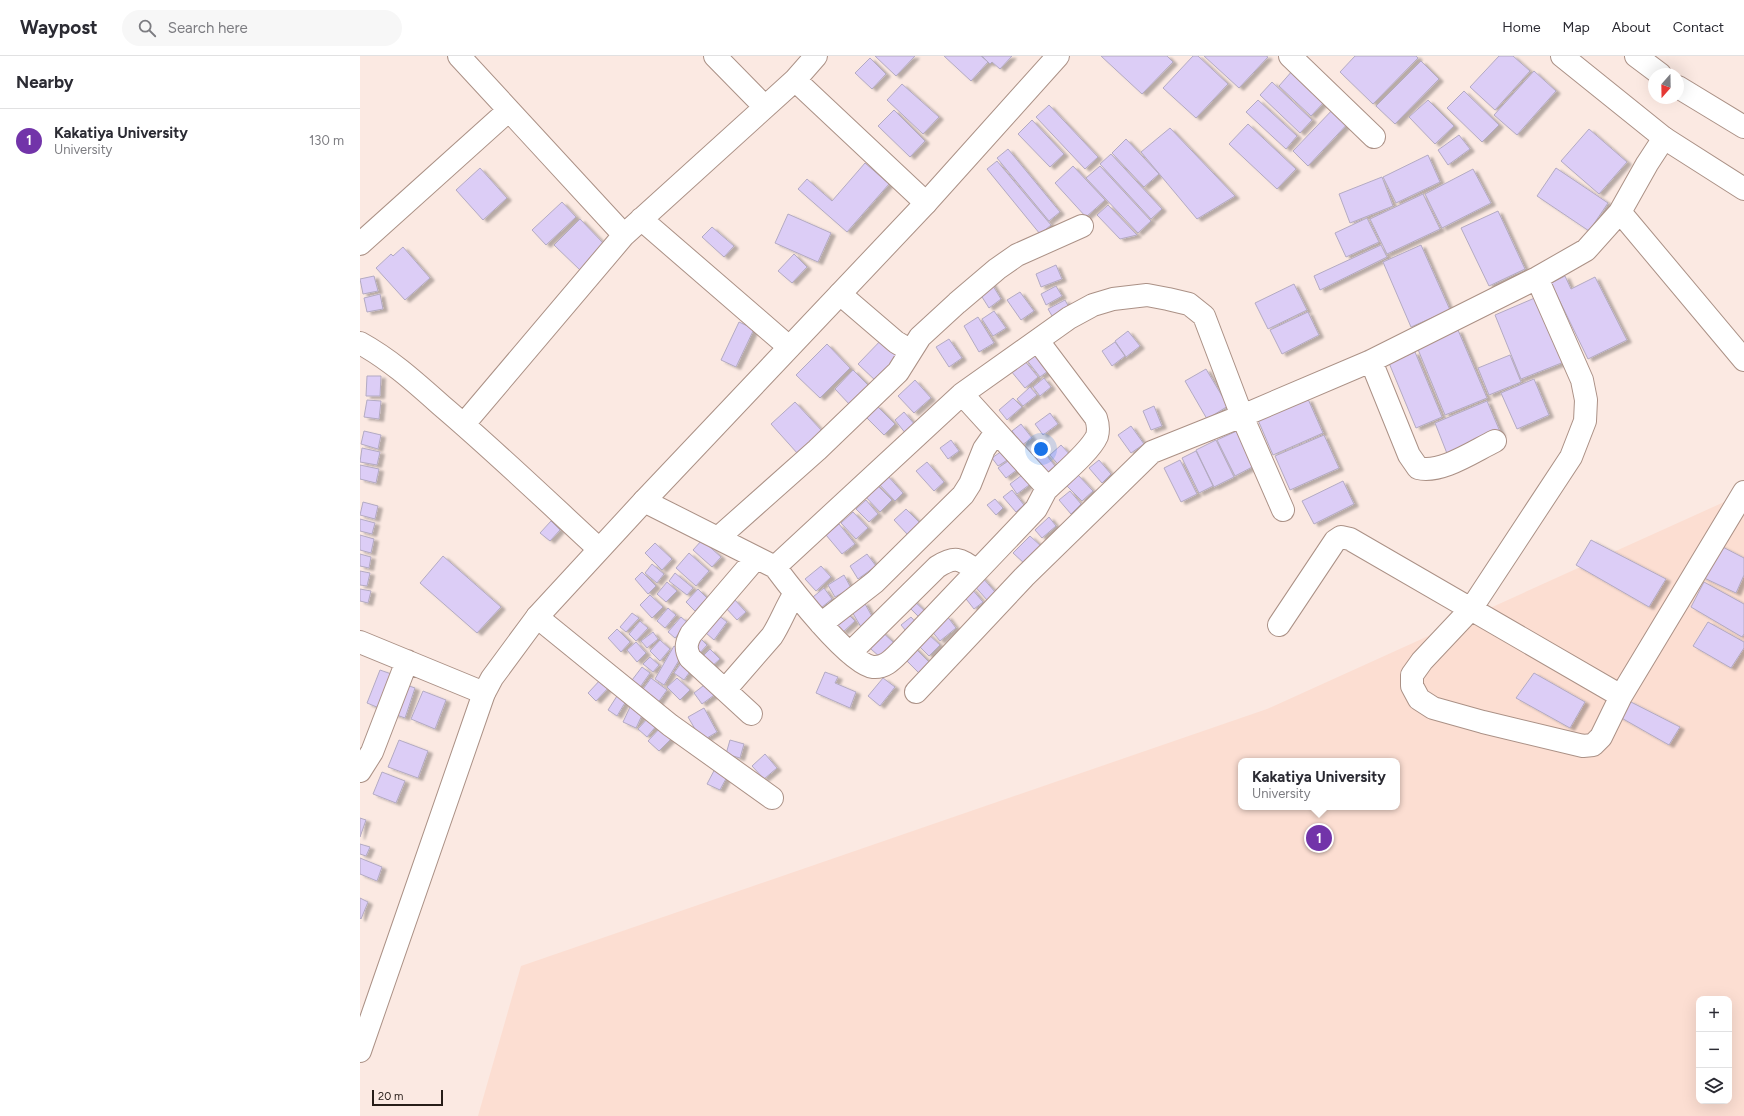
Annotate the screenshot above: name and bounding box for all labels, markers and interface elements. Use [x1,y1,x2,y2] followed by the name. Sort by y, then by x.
[122,10,402,46] search box
[20,16,98,39] text: Waypost
[136,17,158,39] icon: search
[168,19,248,37] text: Search here
[1502,19,1541,36] text: Home
[1563,19,1590,36] text: Map
[1612,19,1651,36] text: About
[1673,19,1724,36] text: Contact
[1648,68,1684,104] north arrow
[16,72,74,92] text: Nearby
[54,124,188,142] text: Kakatiya University
[26,133,32,148] text: 1
[309,133,344,148] text: 130 m
[54,142,112,157] text: University
[1031,439,1051,459] your location
[1238,758,1400,810] popup
[1252,768,1386,786] text: Kakatiya University
[1252,786,1310,801] text: University
[1306,823,1332,853] pin: 1
[1696,996,1732,1104] map controls
[1696,996,1732,1032] button: +
[1696,1032,1732,1068] button: −
[1696,1068,1732,1104] button: layers
[372,1088,443,1107] scale bar
[378,1090,403,1103] text: 20 m

